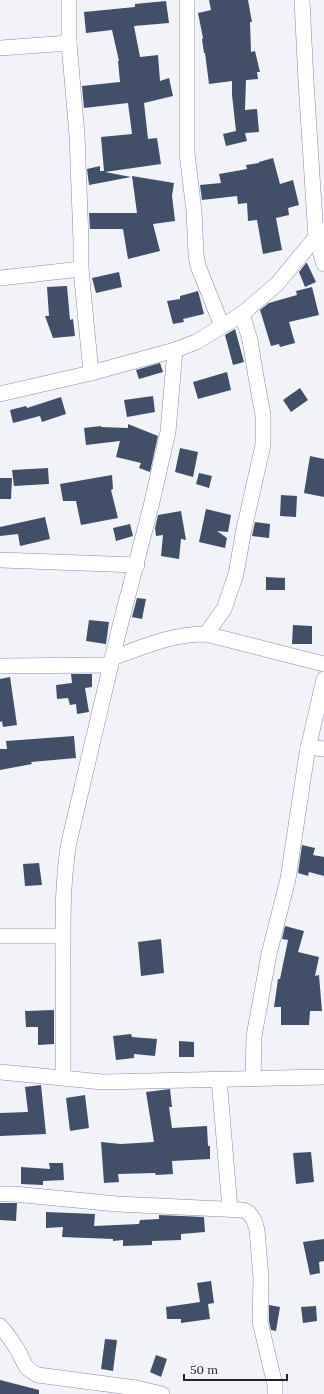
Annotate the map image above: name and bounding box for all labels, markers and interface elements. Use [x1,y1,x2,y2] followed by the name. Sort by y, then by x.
[184,1356,287,1382] scale bar
[190,1362,218,1377] text: 50 m

